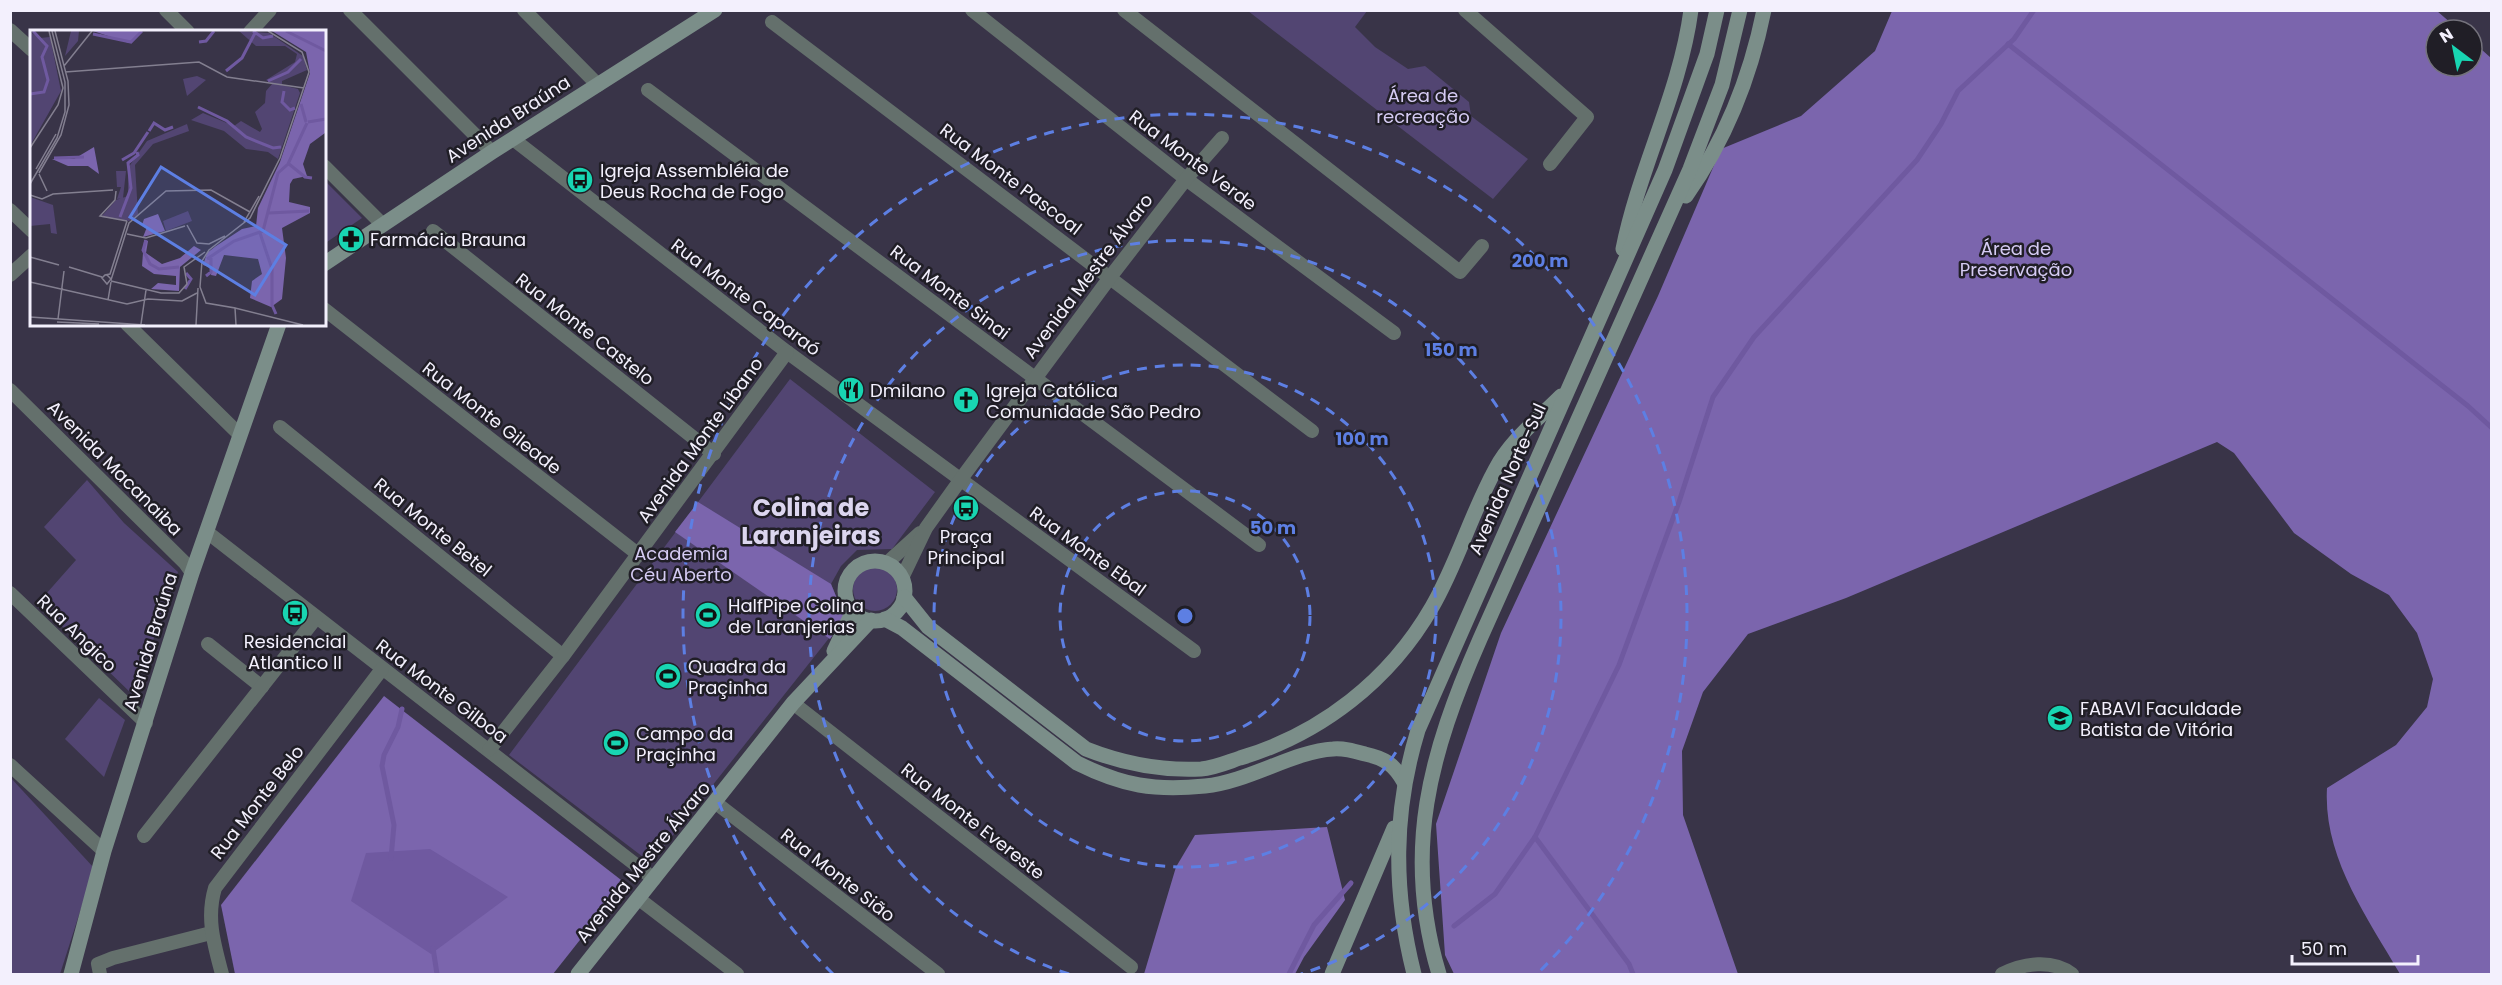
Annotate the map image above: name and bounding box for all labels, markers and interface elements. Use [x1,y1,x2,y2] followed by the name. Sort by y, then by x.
[2424,18,2484,78] north arrow
[2435,23,2458,49] text: N
[30,30,326,326] inset map
[441,69,575,169] street label: Avenida Braúna
[1376,83,1470,129] park label: Área de recreação
[1124,104,1262,216] street label: Rua Monte Verde
[935,117,1087,241] street label: Rua Monte Pascoal
[600,158,789,204] place label: Igreja Assembléia de Deus Rocha de Fogo
[565,165,595,195] bus stop icon: Igreja Assembléia de Deus Rocha de Fogo
[1018,188,1158,364] street label: Avenida Mestre Álvaro
[336,224,366,254] pharmacy icon: Farmácia Brauna
[370,227,526,252] place label: Farmácia Brauna
[666,232,826,362] street label: Rua Monte Caparaó
[1960,236,2072,282] park label: Área de Preservação
[885,239,1015,345] street label: Rua Monte Sinai
[1512,248,1568,273] text: 200 m
[510,267,660,391] street label: Rua Monte Castelo
[1424,337,1478,362] text: 150 m
[631,352,769,528] street label: Avenida Monte Líbano
[417,356,567,480] street label: Rua Monte Gileade
[836,375,866,405] restaurant icon: Dmilano
[870,378,945,403] place label: Dmilano
[986,378,1201,424] place label: Igreja Católica Comunidade São Pedro
[951,385,981,415] church icon: Igreja Católica Comunidade São Pedro
[42,395,188,541] street label: Avenida Macanaiba
[1462,399,1552,559] street label: Avenida Norte-Sul
[1335,426,1389,451] text: 100 m
[369,472,497,582] street label: Rua Monte Betel
[741,491,881,552] district label: Colina de Laranjeiras
[951,493,981,523] bus stop icon: Praça Principal
[1025,500,1151,602] street label: Rua Monte Ebal
[1250,515,1296,540] text: 50 m
[927,524,1005,570] place label: Praça Principal
[630,541,732,587] park label: Academia Céu Aberto
[117,570,183,714] street label: Avenida Braúna
[32,589,122,677] street label: Rua Angico
[728,593,864,639] place label: HalfPipe Colina de Laranjerias
[280,598,310,628] bus stop icon: Residencial Atlantico II
[693,600,723,630] sports icon: HalfPipe Colina de Laranjerias
[1175,606,1195,626] centre of rings
[244,629,346,675] place label: Residencial Atlantico II
[371,633,513,749] street label: Rua Monte Gilboa
[688,654,786,700] place label: Quadra da Praçinha
[653,661,683,691] sports icon: Quadra da Praçinha
[2080,696,2242,742] place label: FABAVI Faculdade Batista de Vitória
[2045,703,2075,733] school or university icon: FABAVI Faculdade Batista de Vitória
[636,721,733,767] place label: Campo da Praçinha
[601,728,631,758] sports icon: Campo da Praçinha
[204,740,310,864] street label: Rua Monte Belo
[896,757,1050,885] street label: Rua Monte Evereste
[570,776,716,948] street label: Avenida Mestre Álvaro
[775,822,901,928] street label: Rua Monte Sião
[2292,928,2418,966] scale bar
[2301,936,2347,961] text: 50 m

